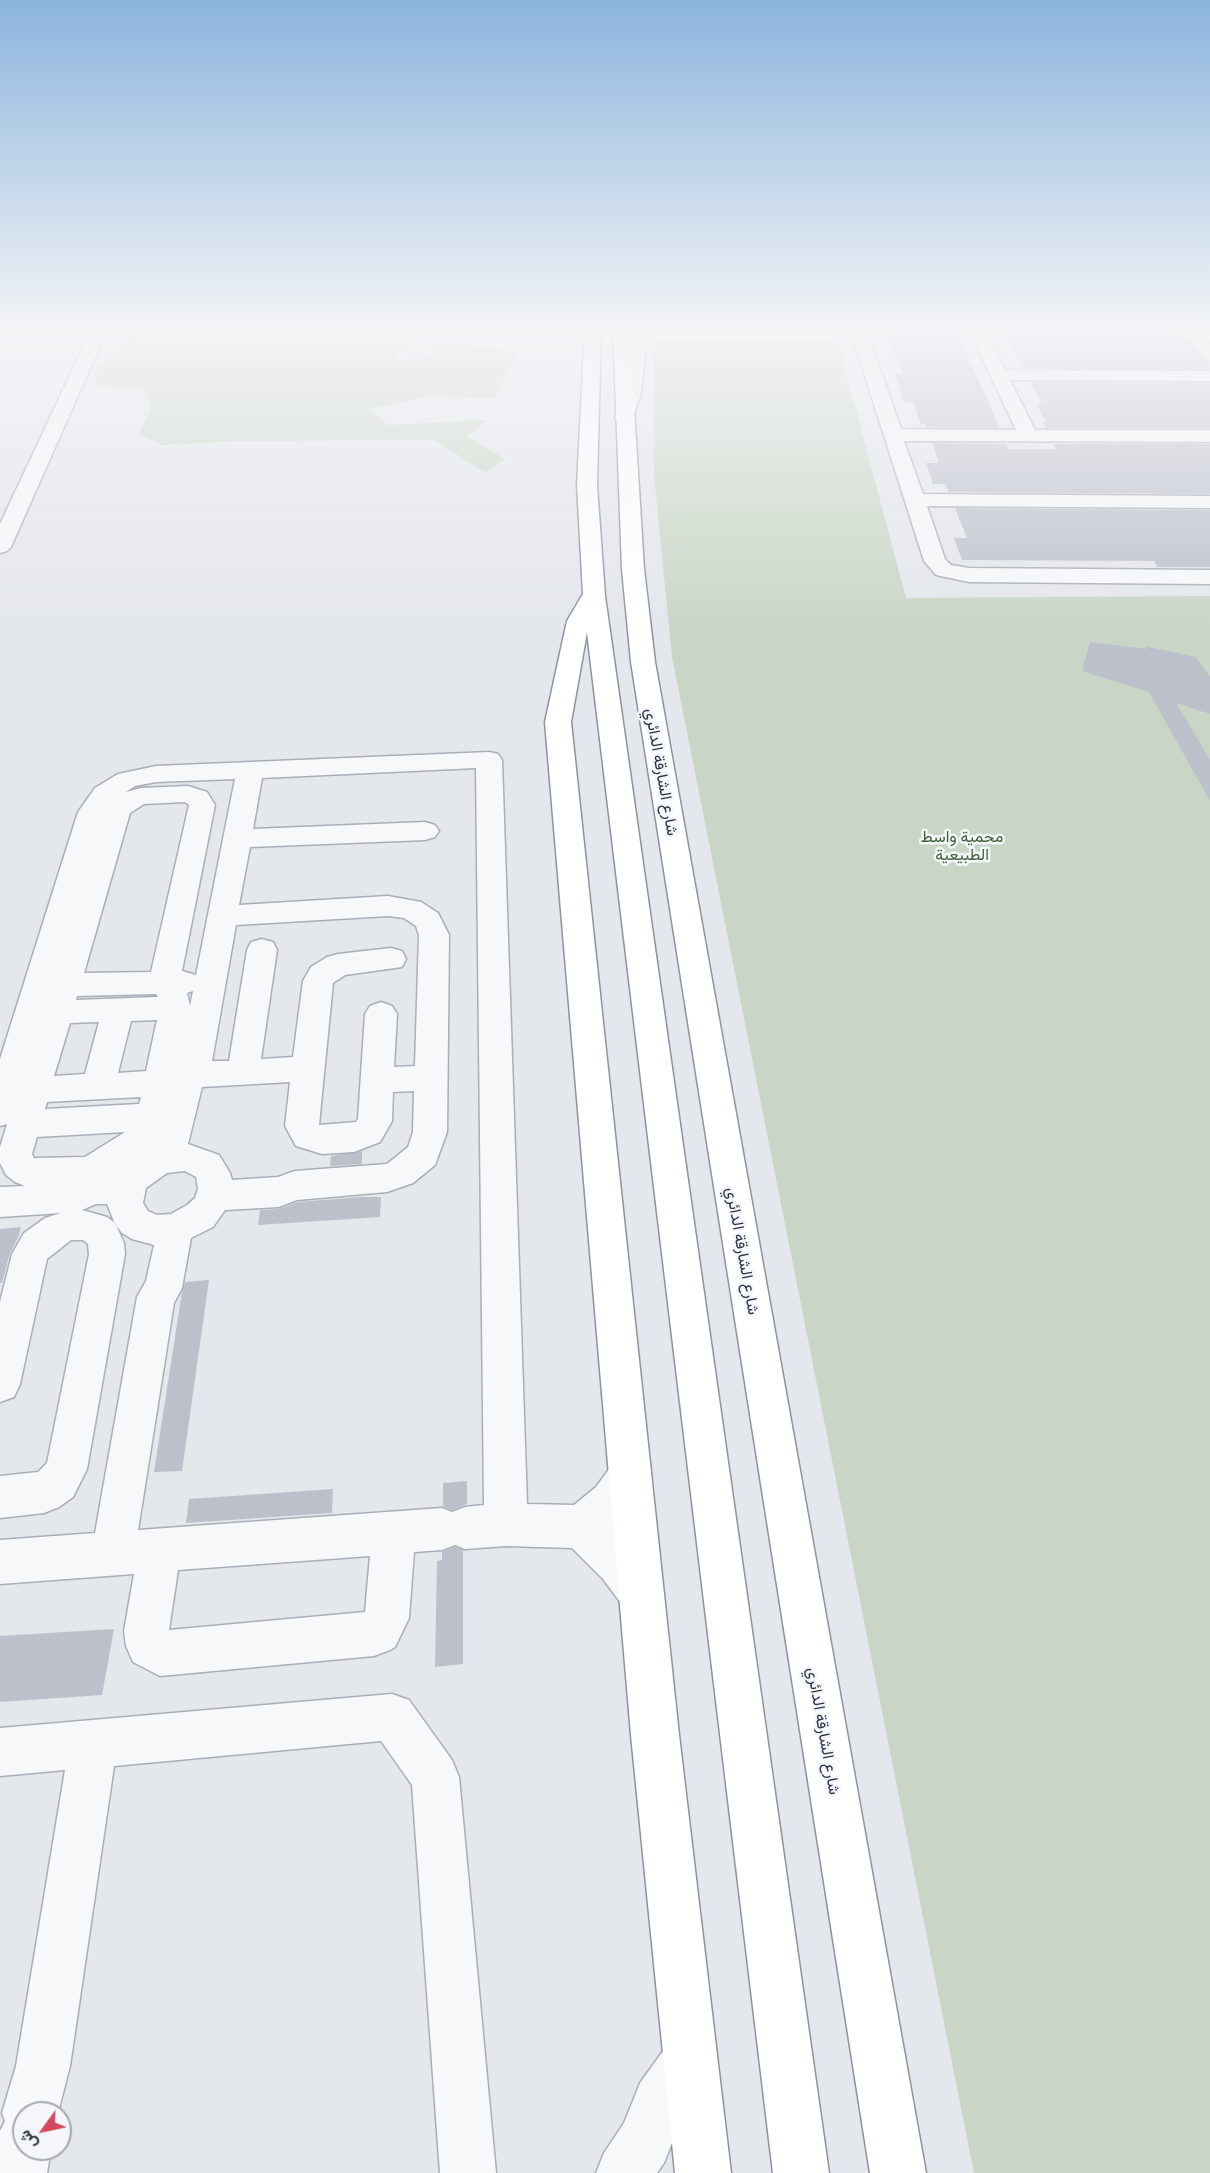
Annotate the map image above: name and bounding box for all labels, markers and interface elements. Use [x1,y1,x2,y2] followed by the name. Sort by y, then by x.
[640,707,682,837] street label: شارع الشارقة الدائري
[921,827,1003,865] park label: محمية واسط الطبيعية
[721,1186,763,1316] street label: شارع الشارقة الدائري
[802,1666,844,1796] street label: شارع الشارقة الدائري
[12,2101,72,2161] north arrow
[15,2127,41,2153] text: ش

